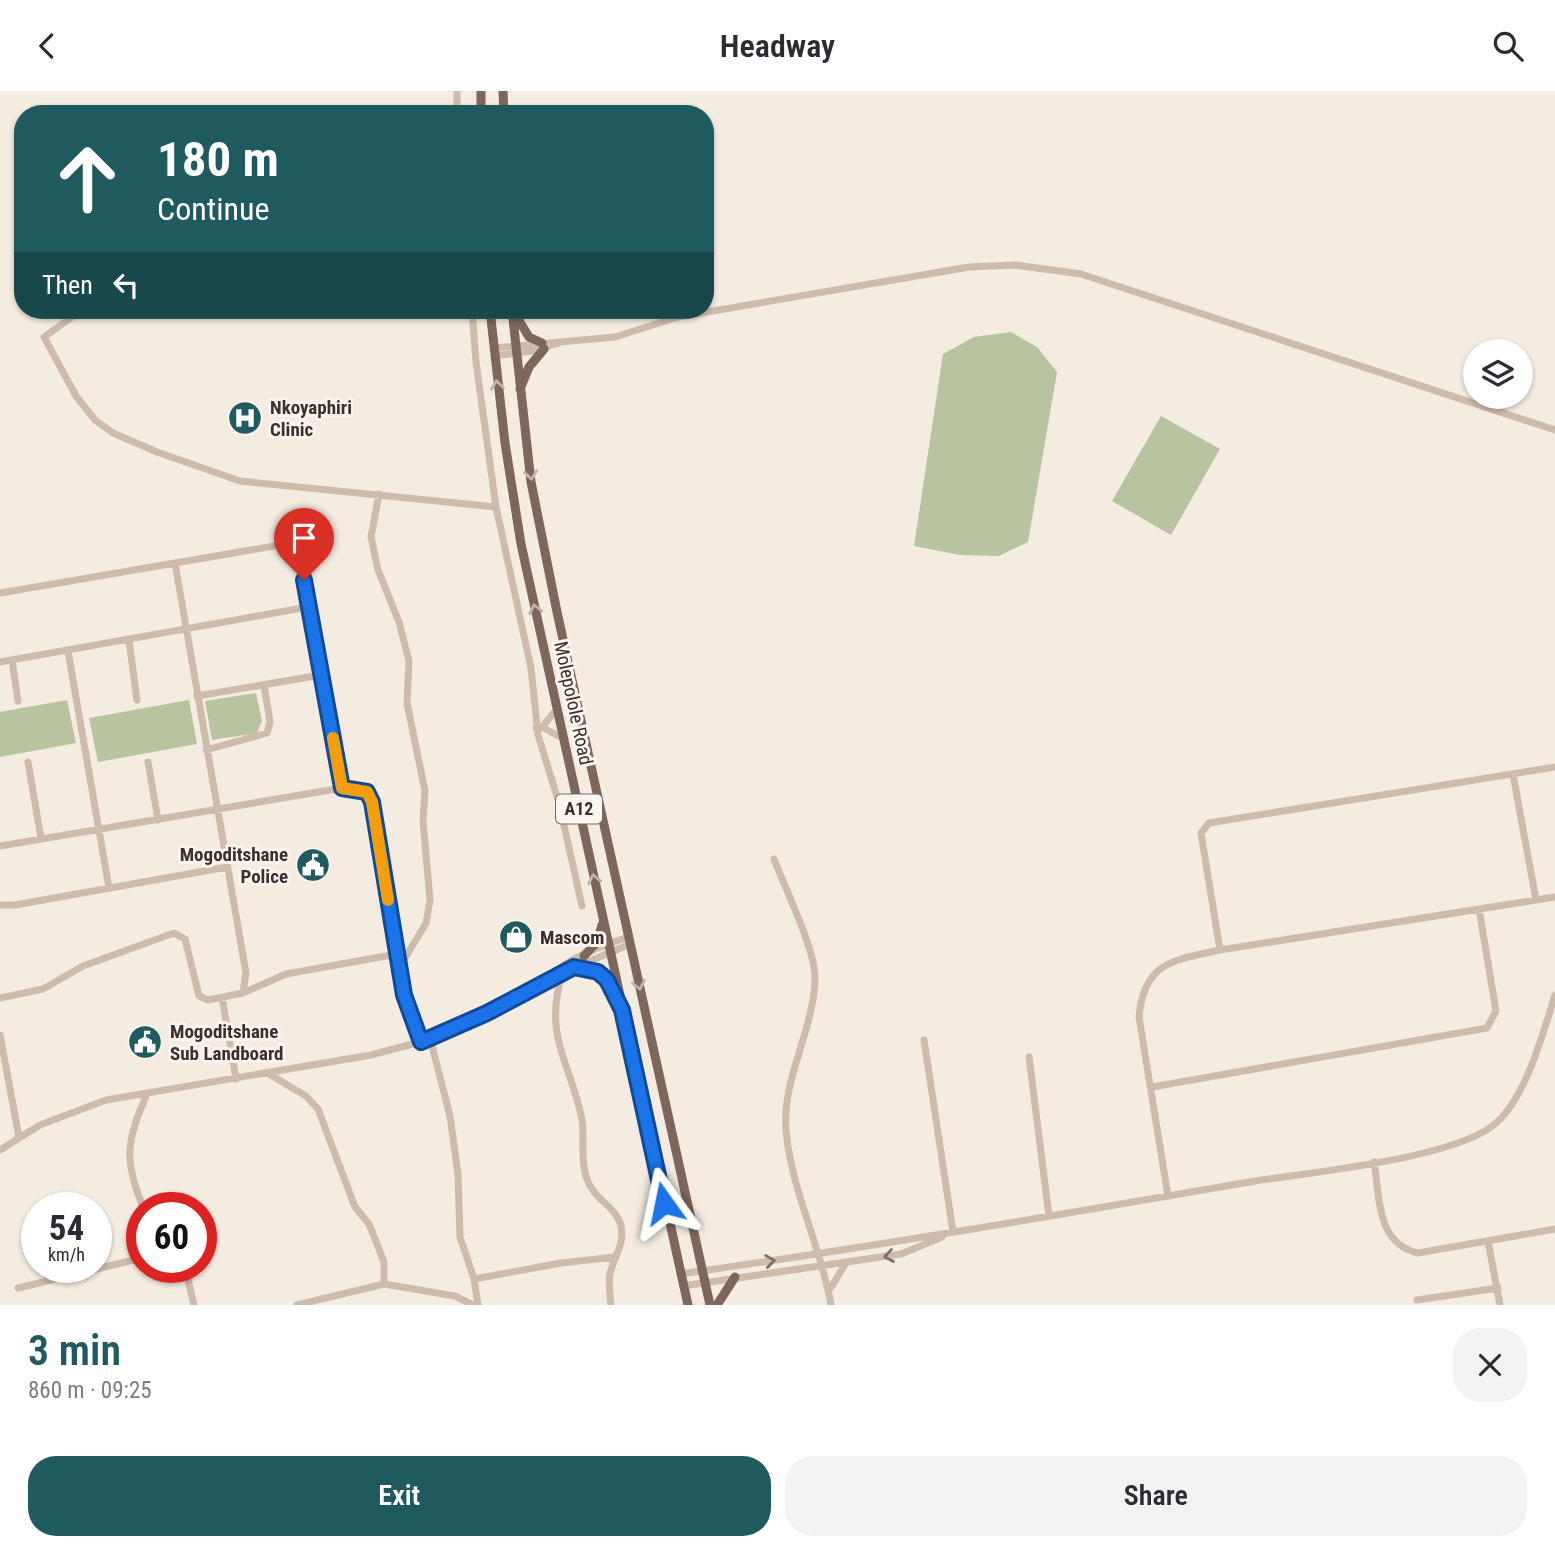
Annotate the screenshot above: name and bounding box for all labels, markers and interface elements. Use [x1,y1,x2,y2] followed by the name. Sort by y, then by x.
[28,27,66,65] icon: back
[720,27,835,65] text: Headway
[1489,27,1527,65] icon: search
[157,131,279,188] text: 180 m
[42,133,133,224] icon: ahead
[157,190,269,228] text: Continue
[107,266,145,304] icon: left
[42,270,93,300] text: Then
[1463,339,1533,409] map controls
[1463,339,1533,409] button: layers
[490,379,505,391] one-way arrow
[270,396,352,441] place label: Nkoyaphiri Clinic
[226,399,264,437] hospital icon: Nkoyaphiri Clinic
[523,469,538,481] one-way arrow
[274,508,334,580] pin
[285,519,323,557] icon: arrive
[529,603,544,615] one-way arrow
[549,639,598,767] street label: Molepolole Road
[556,795,602,823] road number: A12
[180,843,288,888] place label: Mogoditshane Police
[294,846,332,884] public building icon: Mogoditshane Police
[588,873,603,885] one-way arrow
[497,918,535,956] shop icon: Mascom
[540,926,604,949] place label: Mascom
[631,979,645,991] one-way arrow
[170,1020,284,1065] place label: Mogoditshane Sub Landboard
[126,1023,164,1061] public building icon: Mogoditshane Sub Landboard
[627,1166,701,1240] position arrow
[126,1192,217,1283] speed limit sign: 60
[49,1208,84,1249] text: 54
[48,1244,85,1265] text: km/h
[883,1248,895,1263] one-way arrow
[764,1254,776,1269] one-way arrow
[28,1326,121,1375] text: 3 min
[1453,1328,1527,1402] button: close
[28,1377,152,1404] text: 860 m · 09:25
[28,1456,771,1536] button: Exit
[785,1456,1527,1536] button: Share

